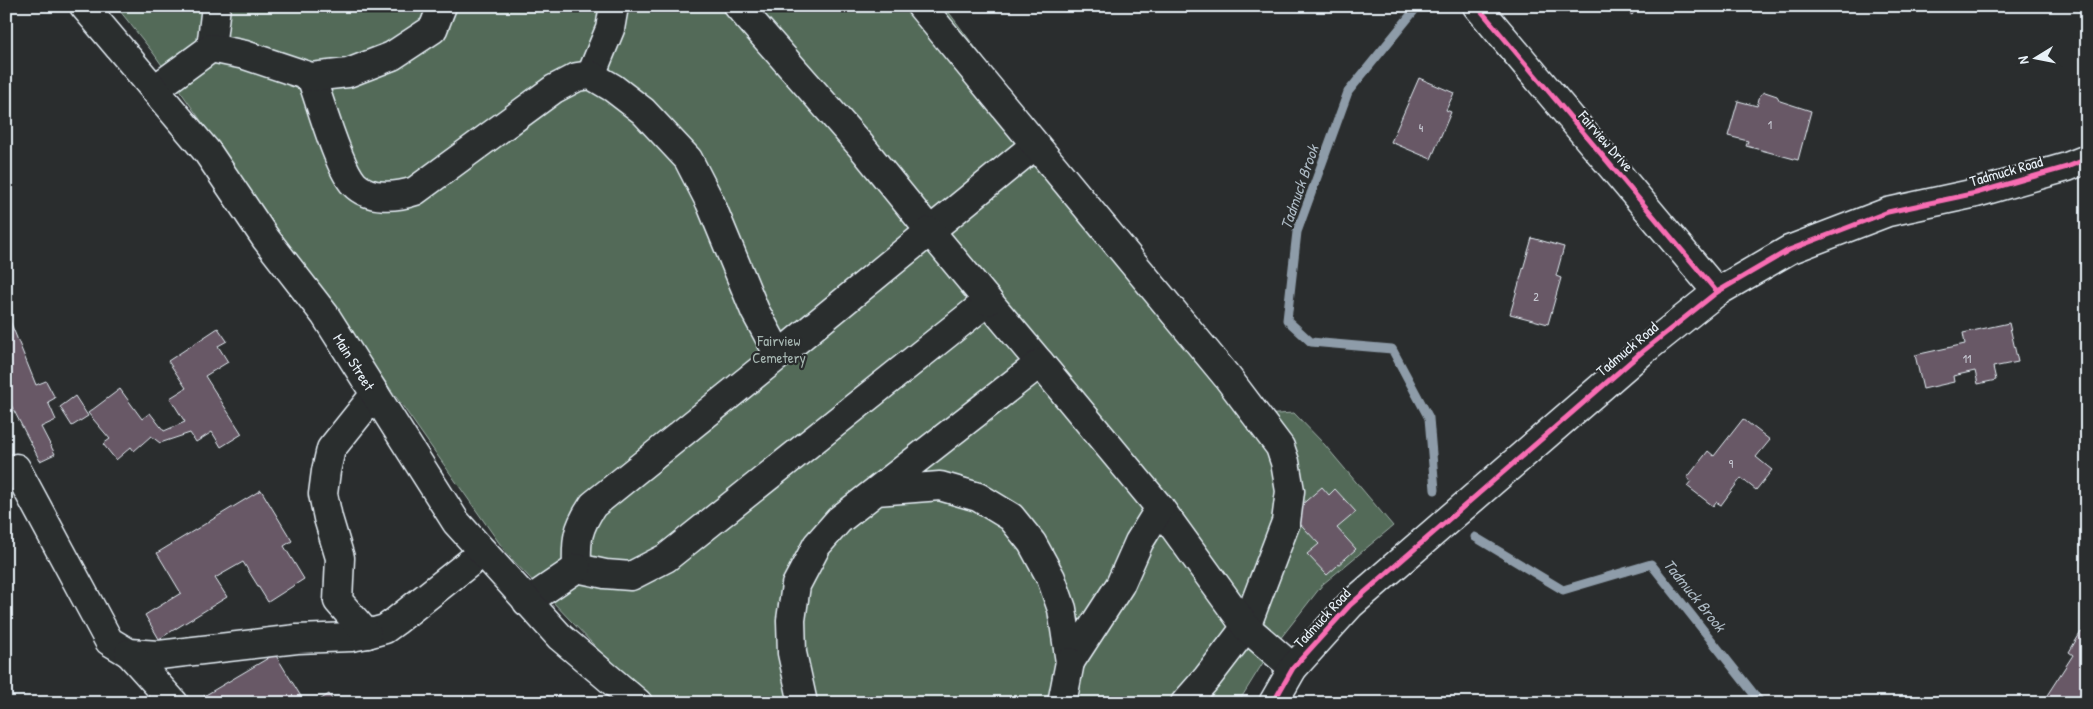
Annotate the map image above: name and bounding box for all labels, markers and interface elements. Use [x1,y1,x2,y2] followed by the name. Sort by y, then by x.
[2010,32,2060,82] north arrow
[2013,54,2033,66] text: N
[1573,105,1638,176] street label: Fairview Drive
[1768,116,1772,133] house number: 1
[1419,119,1424,136] house number: 4
[1274,141,1324,232] water label: Tadmuck Brook
[1967,151,2045,191] street label: Tadmuck Road
[1533,288,1539,305] house number: 2
[1592,317,1663,381] street label: Tadmuck Road
[328,330,380,395] street label: Main Street
[752,330,806,368] park label: Fairview Cemetery
[1963,350,1971,367] house number: 11
[1729,455,1734,472] house number: 9
[1659,554,1732,637] water label: Tadmuck Brook
[1289,583,1355,653] street label: Tadmuck Road

